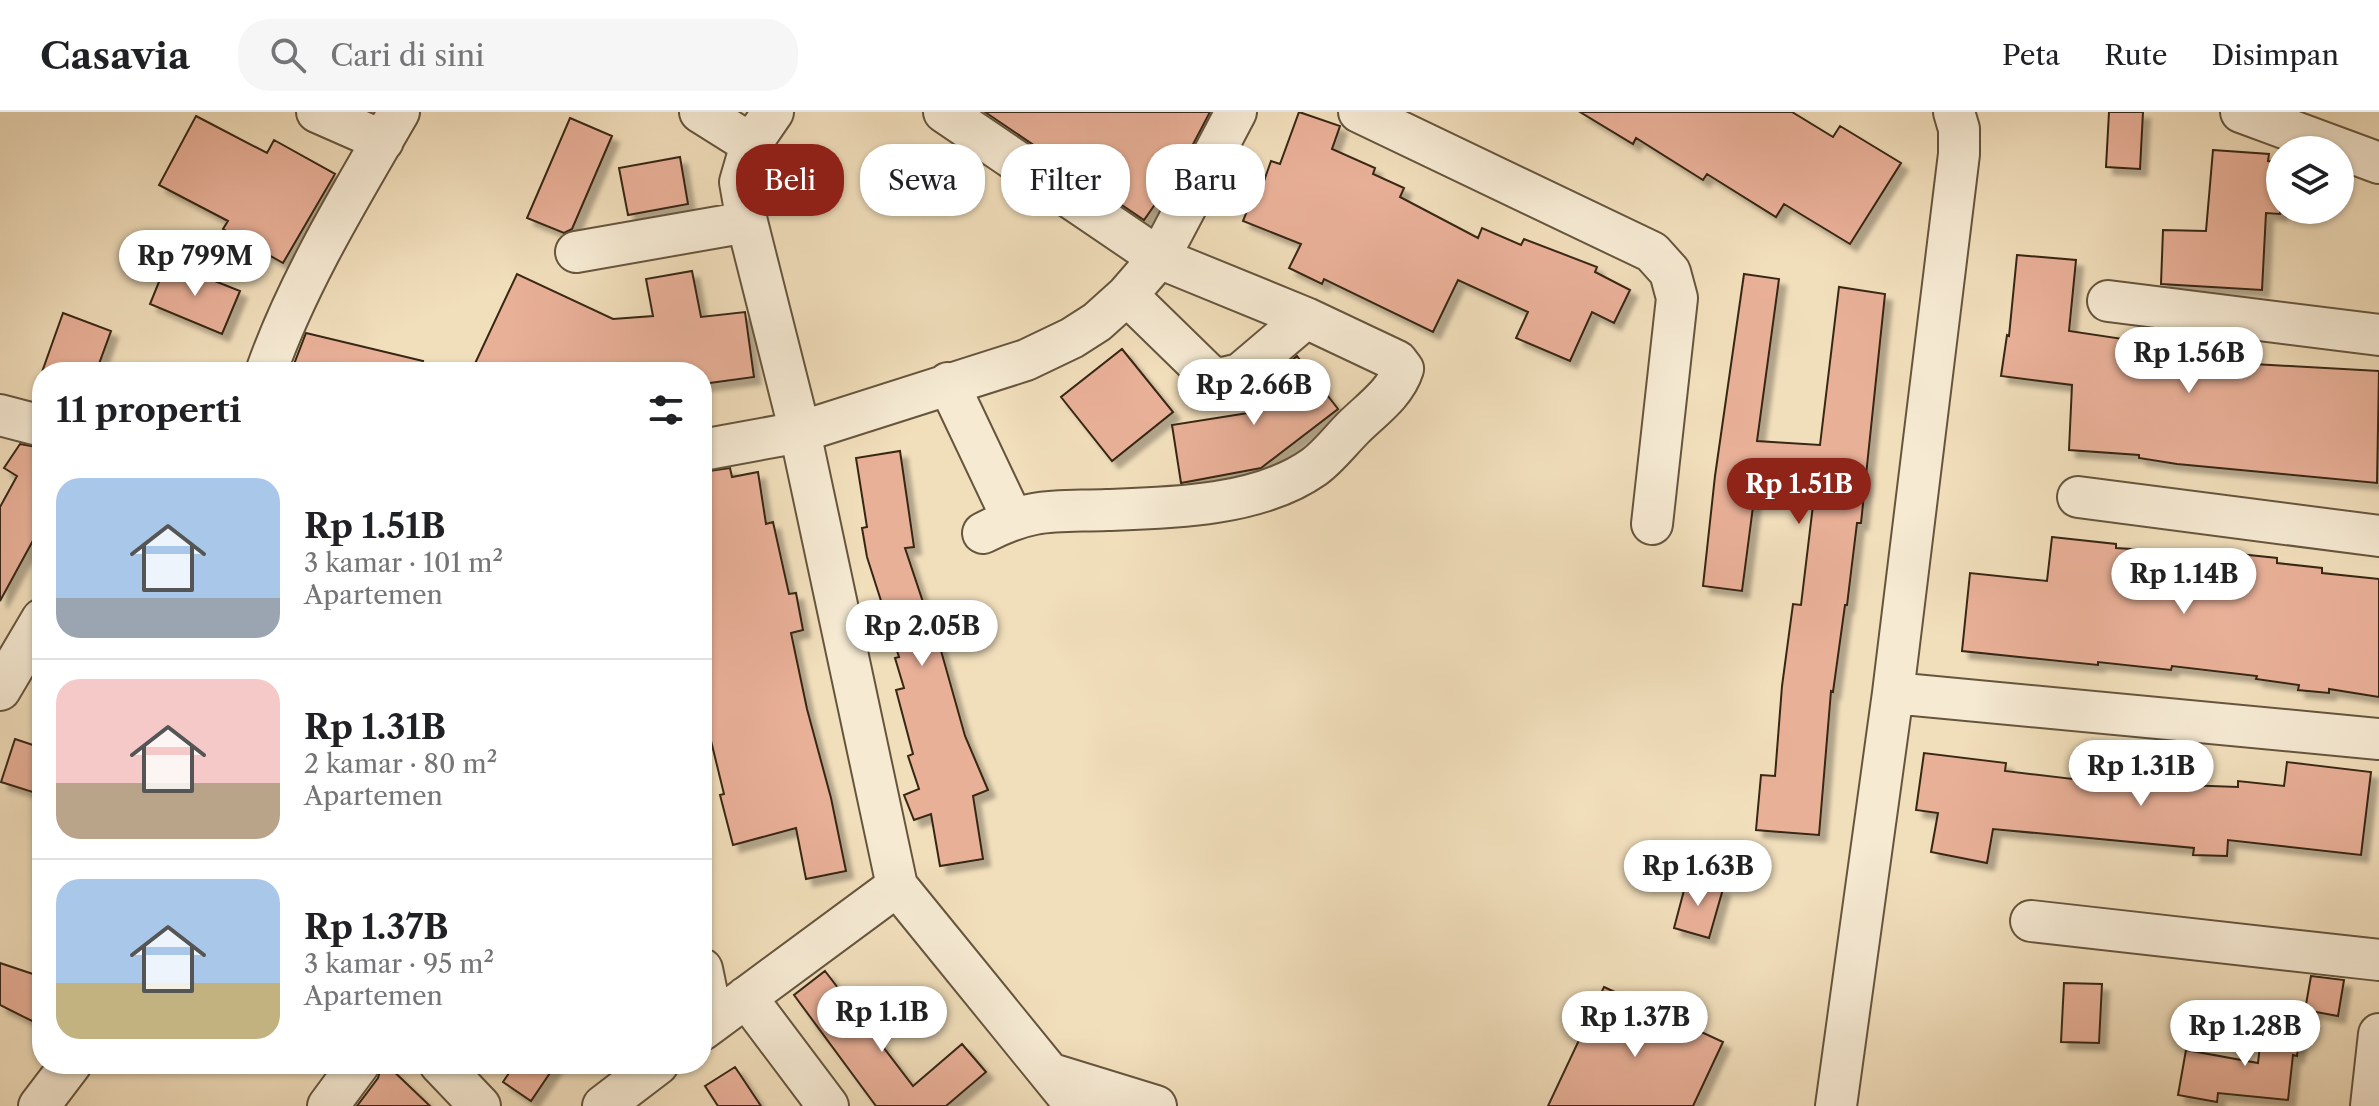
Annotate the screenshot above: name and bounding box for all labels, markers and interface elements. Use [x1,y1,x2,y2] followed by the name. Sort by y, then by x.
[238,19,798,91] search box
[40,32,190,79] text: Casavia
[266,33,310,77] icon: search
[330,37,484,74] text: Cari di sini
[2002,38,2060,72] text: Peta
[2104,38,2167,72] text: Rute
[2211,38,2339,72] text: Disimpan
[2266,136,2354,224] map controls
[2266,136,2354,224] button: layers
[736,144,844,216] chip: Beli
[860,144,985,216] chip: Sewa
[1001,144,1130,216] chip: Filter
[1146,144,1265,216] chip: Baru
[121,230,269,298] pin: Rp 799M
[137,240,253,272] text: Rp 799M
[2106,327,2272,395] pin: Rp 1.56B
[2133,337,2245,369] text: Rp 1.56B
[1171,359,1337,427] pin: Rp 2.66B
[1196,369,1312,401] text: Rp 2.66B
[644,388,688,432] icon: filters
[56,389,241,431] text: 11 properti
[1716,458,1882,526] pin: Rp 1.51B
[1745,468,1853,500] text: Rp 1.51B
[304,505,446,547] text: Rp 1.51B
[120,510,216,606] icon: home
[304,547,503,579] text: 3 kamar · 101 m²
[2101,548,2267,616] pin: Rp 1.14B
[2129,558,2239,590] text: Rp 1.14B
[304,579,443,611] text: Apartemen
[839,600,1005,668] pin: Rp 2.05B
[864,610,980,642] text: Rp 2.05B
[304,706,446,748] text: Rp 1.31B
[120,711,216,807] icon: home
[2058,740,2224,808] pin: Rp 1.31B
[304,748,497,780] text: 2 kamar · 80 m²
[2087,750,2195,782] text: Rp 1.31B
[304,780,443,812] text: Apartemen
[1615,840,1781,908] pin: Rp 1.63B
[1642,850,1754,882] text: Rp 1.63B
[304,906,448,948] text: Rp 1.37B
[120,911,216,1007] icon: home
[304,948,494,980] text: 3 kamar · 95 m²
[304,980,443,1012] text: Apartemen
[808,986,956,1054] pin: Rp 1.1B
[1552,991,1718,1059] pin: Rp 1.37B
[835,996,929,1028] text: Rp 1.1B
[2162,1000,2328,1068] pin: Rp 1.28B
[1580,1001,1690,1033] text: Rp 1.37B
[2188,1010,2302,1042] text: Rp 1.28B

